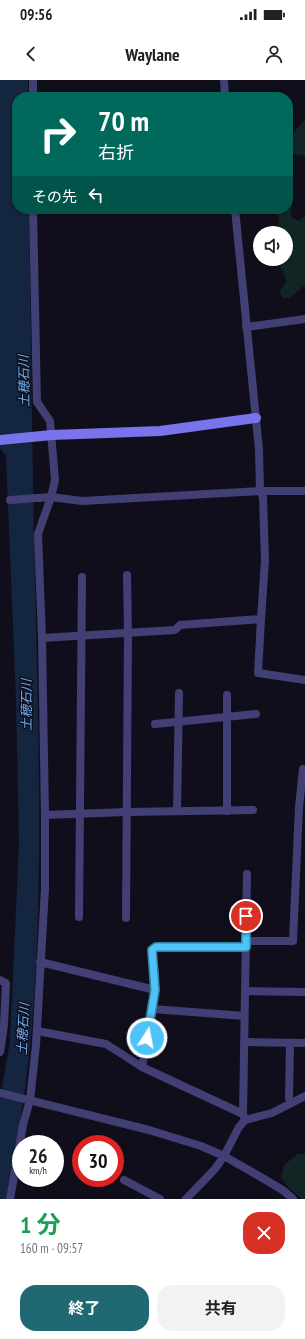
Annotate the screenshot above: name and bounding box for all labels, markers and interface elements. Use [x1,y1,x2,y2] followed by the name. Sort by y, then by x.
[20,5,52,24] text: 09:56
[20,43,42,65] icon: back
[125,43,180,66] text: Waylane
[263,43,285,65] icon: person
[98,102,149,139] text: 70 m
[32,108,84,160] icon: right
[98,141,134,164] text: 右折
[85,184,107,206] icon: left
[32,187,77,206] text: その先
[253,226,293,266] map controls
[253,226,293,266] button: sound
[15,353,33,407] water label: 土穂石川
[18,677,35,731] water label: 土穂石川
[229,899,263,933] pin
[235,905,257,927] icon: arrive
[13,1001,33,1055] water label: 土穂石川
[126,1017,168,1059] position arrow
[72,1135,124,1187] speed limit sign: 30
[28,1143,48,1169] text: 26
[29,1164,47,1177] text: km/h
[20,1209,60,1240] text: 1 分
[243,1212,285,1254] button: close
[20,1240,83,1257] text: 160 m · 09:57
[20,1285,149,1331] button: 終了
[157,1285,285,1331] button: 共有

